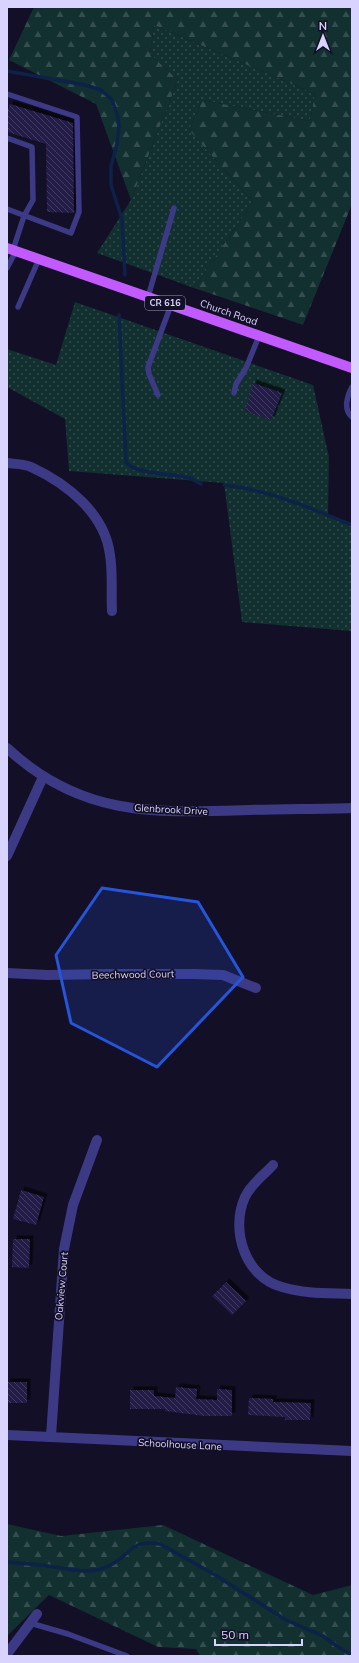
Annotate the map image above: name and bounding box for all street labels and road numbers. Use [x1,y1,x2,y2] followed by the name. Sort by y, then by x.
[145,296,185,310] road number: CR 616
[198,297,259,328] street label: Church Road
[134,801,208,818] street label: Glenbrook Drive
[92,967,175,982] street label: Beechwood Court
[52,1251,71,1321] street label: Oakview Court
[138,1436,222,1453] street label: Schoolhouse Lane

